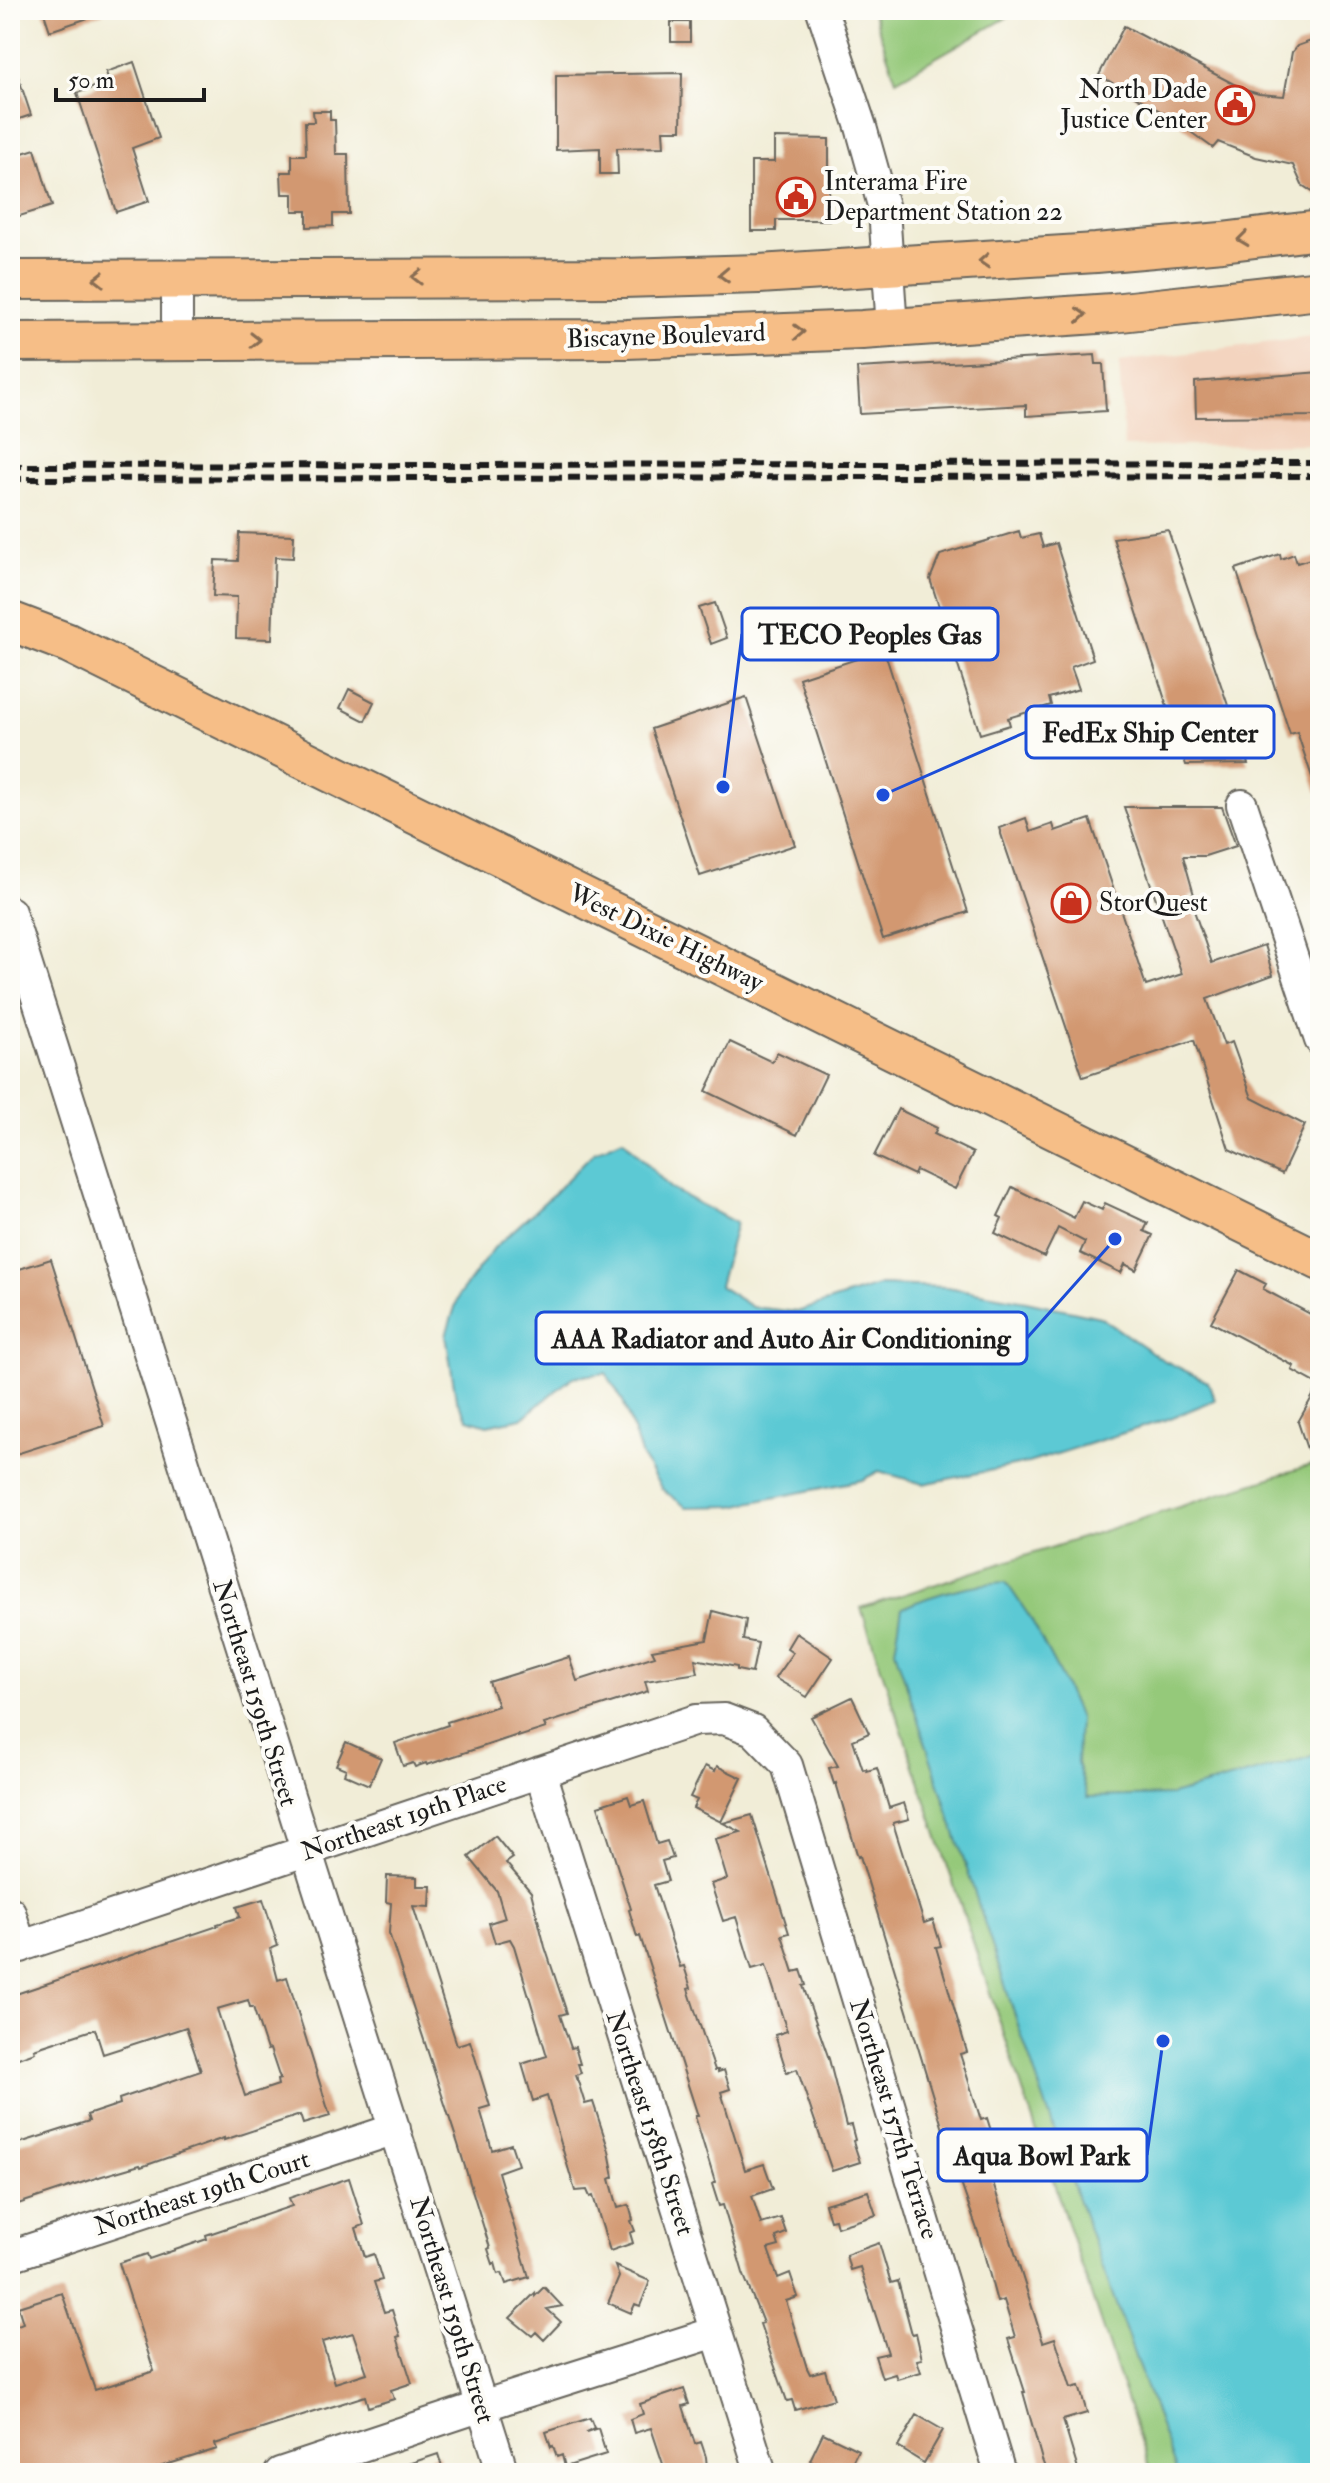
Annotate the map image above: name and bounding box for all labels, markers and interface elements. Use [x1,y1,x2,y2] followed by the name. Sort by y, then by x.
[56,52,204,102] scale bar
[68,65,115,96] text: 50 m
[1059,74,1207,136] place label: North Dade Justice Center
[1214,84,1256,126] public building icon: North Dade Justice Center
[824,166,1063,229] place label: Interama Fire Department Station 22
[775,176,817,218] public building icon: Interama Fire Department Station 22
[1236,231,1249,248] one-way arrow
[977,253,990,270] one-way arrow
[717,266,730,283] one-way arrow
[410,268,423,286] one-way arrow
[92,270,105,288] one-way arrow
[1075,307,1088,324] one-way arrow
[566,317,766,355] street label: Biscayne Boulevard
[793,324,806,341] one-way arrow
[249,332,262,349] one-way arrow
[742,608,998,660] callout: TECO Peoples Gas
[757,618,982,653] text: TECO Peoples Gas
[1026,706,1274,758] callout: FedEx Ship Center
[1042,716,1259,751] text: FedEx Ship Center
[562,877,769,999] street label: West Dixie Highway
[1050,882,1092,924] shop icon: StorQuest
[1099,887,1208,919] place label: StorQuest
[536,1312,1027,1364] callout: AAA Radiator and Auto Air Conditioning
[550,1322,1012,1357] text: AAA Radiator and Auto Air Conditioning
[205,1576,305,1810] street label: Northeast 159th Street
[297,1768,511,1868] street label: Northeast 19th Place
[842,1995,946,2243] street label: Northeast 157th Terrace
[599,2007,701,2239] street label: Northeast 158th Street
[938,2129,1147,2181] callout: Aqua Bowl Park
[953,2139,1131,2174] text: Aqua Bowl Park
[90,2143,314,2243] street label: Northeast 19th Court
[402,2193,502,2427] street label: Northeast 159th Street

